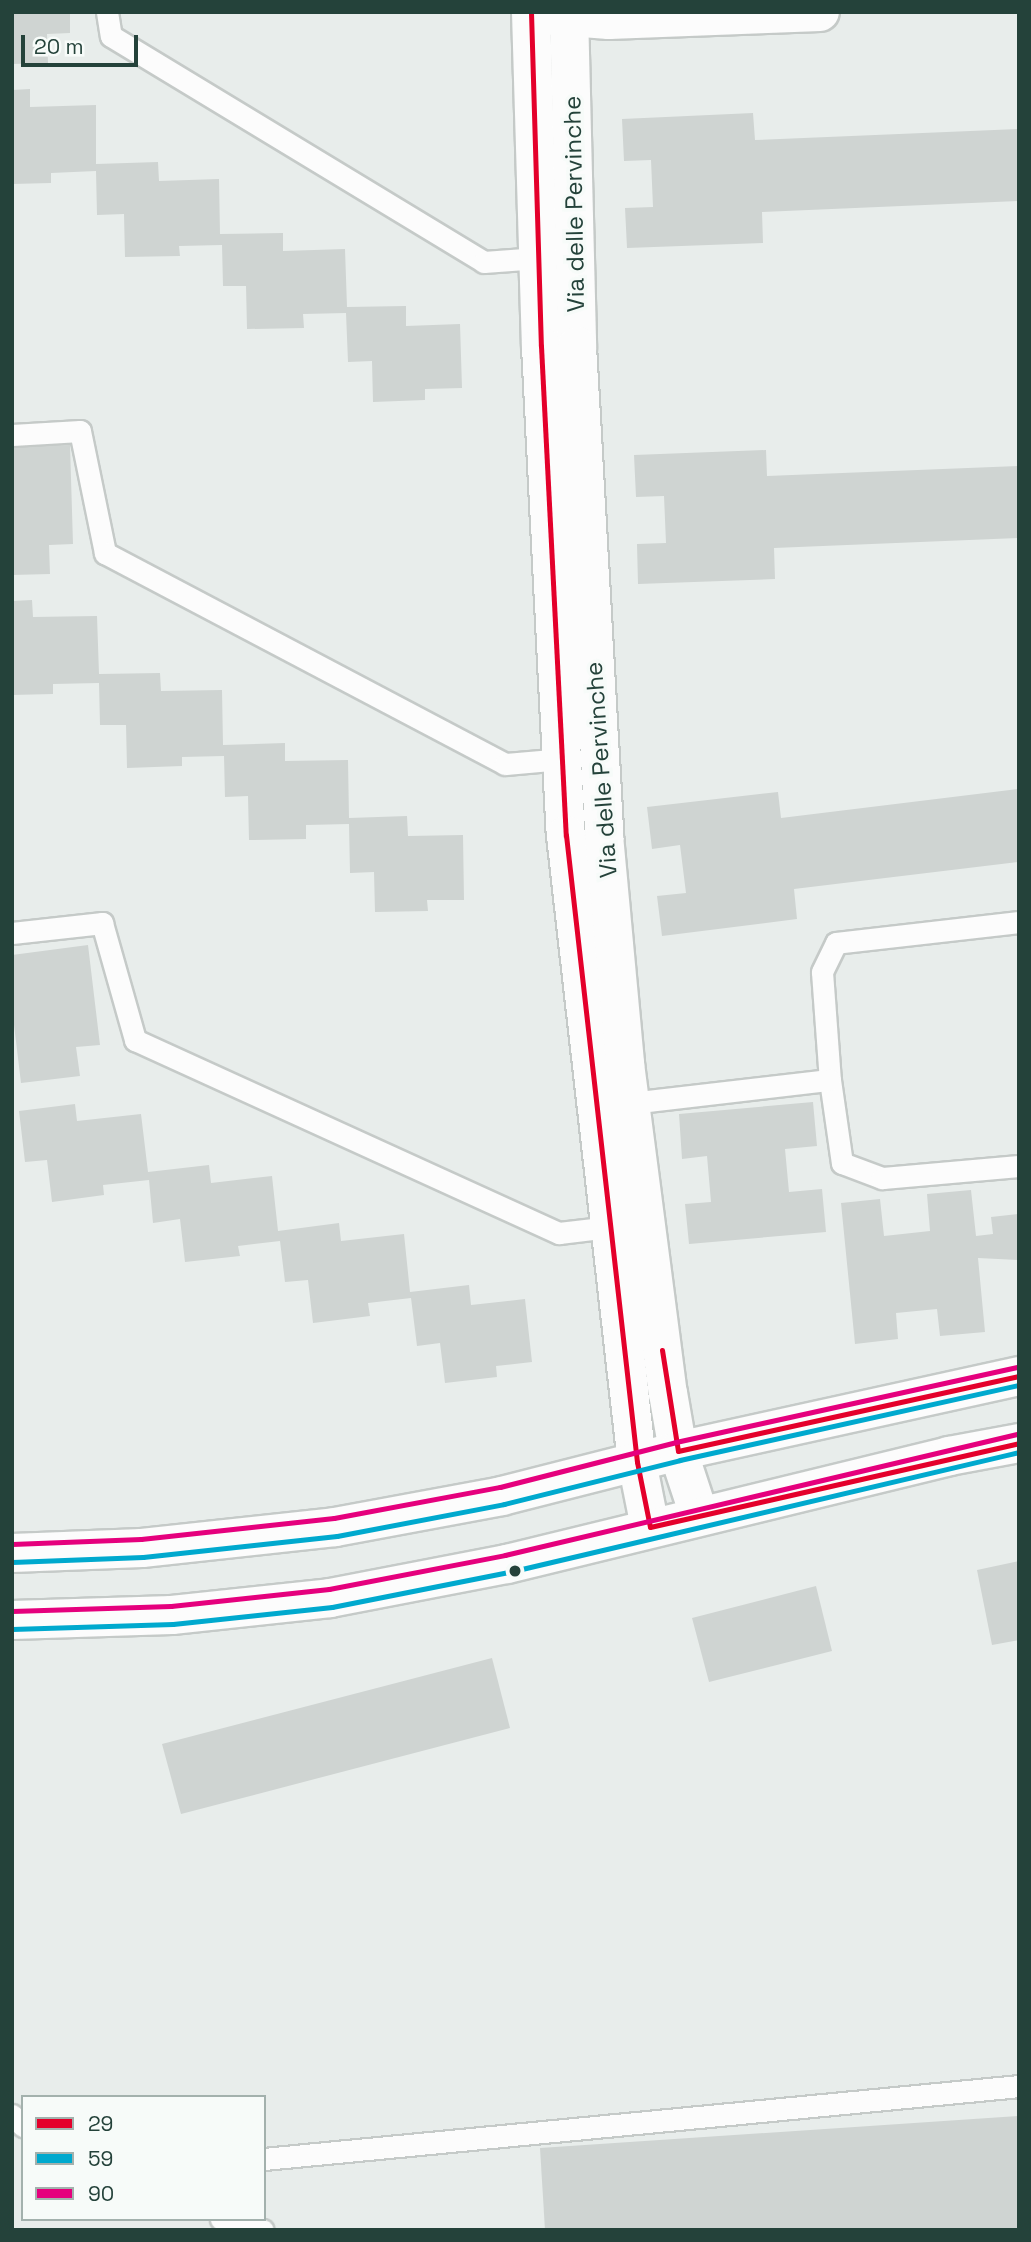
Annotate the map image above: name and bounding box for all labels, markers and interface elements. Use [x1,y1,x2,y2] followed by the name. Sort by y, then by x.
[24,21,142,65] scale bar
[34,33,84,60] text: 20 m
[558,95,590,313] street label: Via delle Pervinche
[579,661,623,879] street label: Via delle Pervinche
[508,1564,522,1578] unlabelled marker
[21,2095,266,2221] legend
[88,2110,113,2137] text: 29
[88,2145,113,2172] text: 59
[88,2180,114,2207] text: 90

